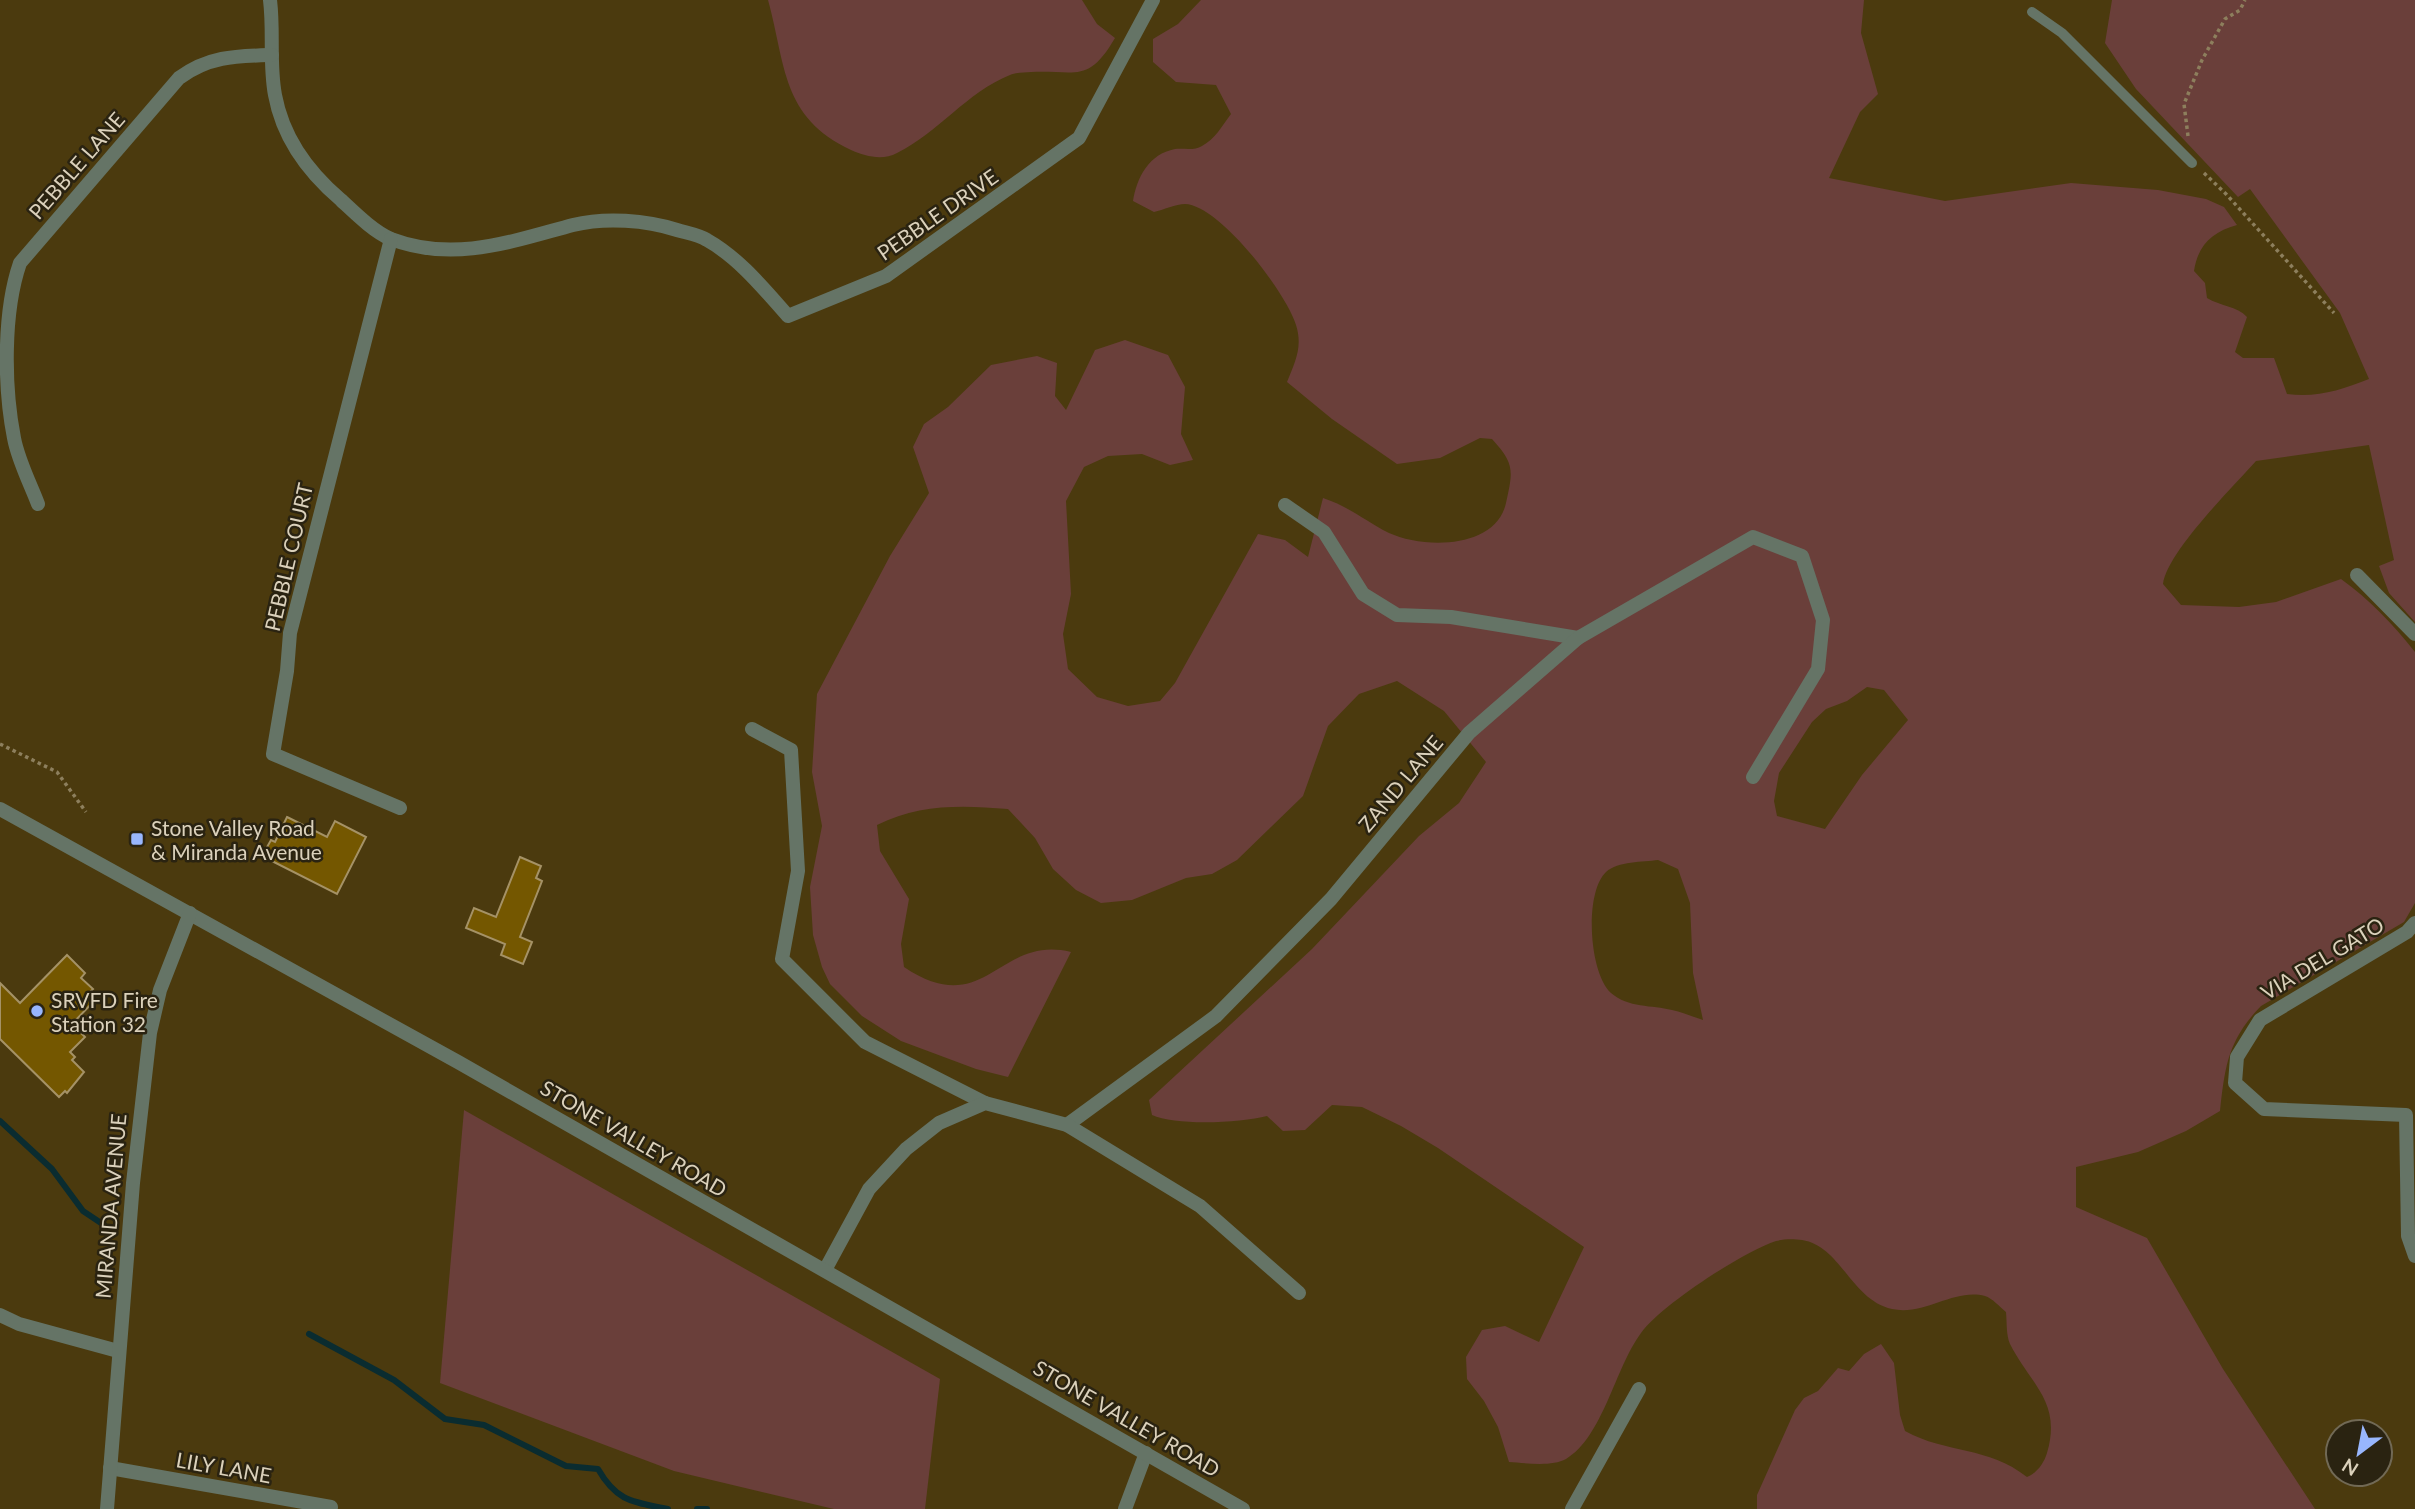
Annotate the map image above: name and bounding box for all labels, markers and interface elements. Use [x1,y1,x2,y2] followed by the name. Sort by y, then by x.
[23,106,129,224] street label: PEBBLE LANE
[872,163,1002,265] street label: PEBBLE DRIVE
[259,480,317,633] street label: PEBBLE COURT
[1353,730,1447,836] street label: ZAND LANE
[151,815,322,864] place label: Stone Valley Road & Miranda Avenue
[129,831,145,847] marker: Stone Valley Road & Miranda Avenue
[2256,911,2388,1005] street label: VIA DEL GATO
[51,987,158,1036] place label: SRVFD Fire Station 32
[29,1003,45,1019] marker: SRVFD Fire Station 32
[536,1074,732,1202] street label: STONE VALLEY ROAD
[89,1112,131,1300] street label: MIRANDA AVENUE
[1029,1354,1225,1482] street label: STONE VALLEY ROAD
[2324,1418,2394,1488] north arrow
[174,1446,274,1488] street label: LILY LANE
[2337,1454,2362,1481] text: N

